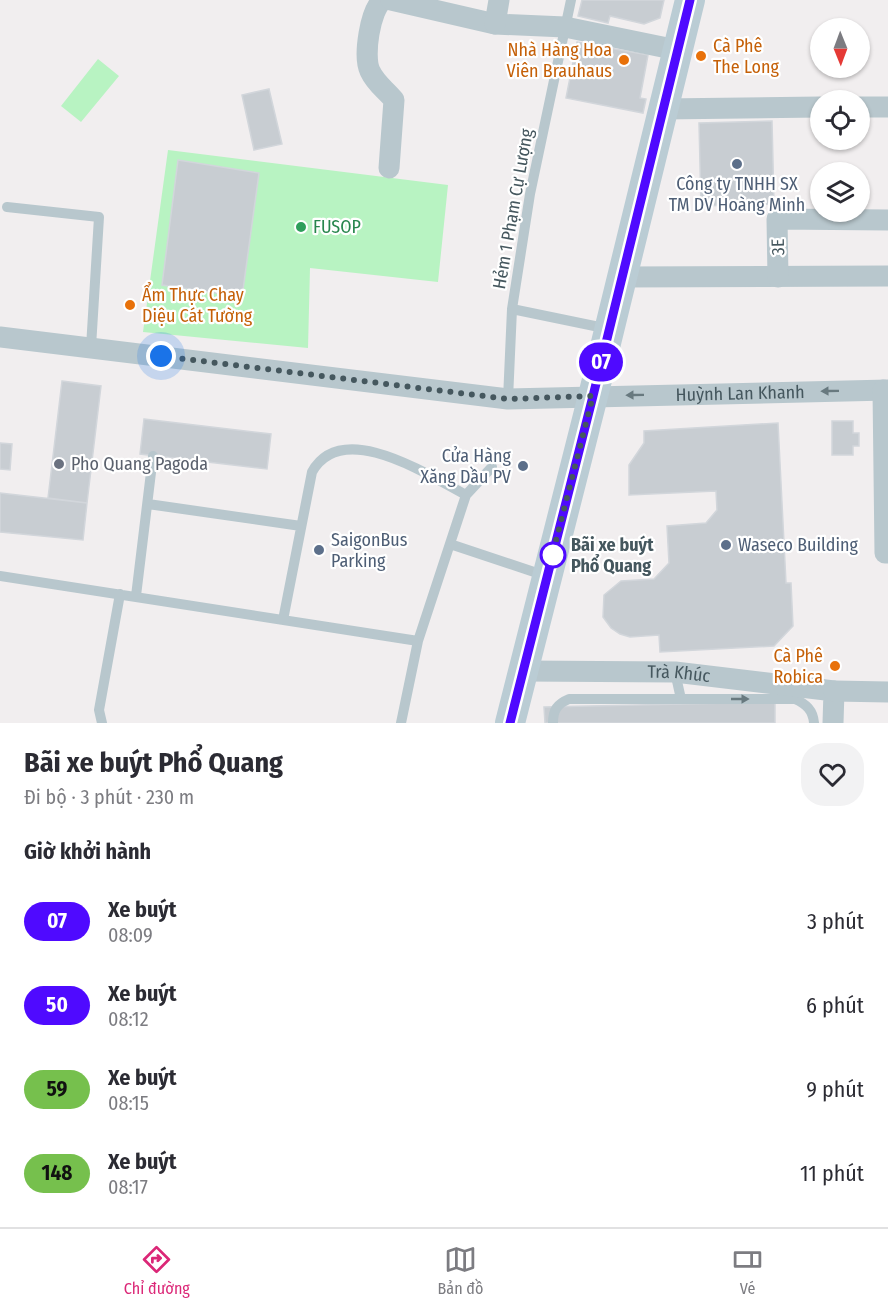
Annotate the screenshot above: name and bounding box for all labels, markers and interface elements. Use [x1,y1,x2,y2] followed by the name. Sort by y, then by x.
[810,18,870,78] north arrow
[810,18,870,222] map controls
[713,35,779,78] place label: Cà Phê The Long
[506,39,612,82] place label: Nhà Hàng Hoa Viên Brauhaus
[694,49,708,63] marker: Cà Phê The Long
[617,53,631,67] marker: Nhà Hàng Hoa Viên Brauhaus
[810,90,870,150] button: locate
[488,127,538,291] street label: Hẻm 1 Phạm Cự Lượng
[730,157,744,171] marker: Công ty TNHH SX TM DV Hoàng Minh
[810,162,870,222] button: layers
[669,173,805,216] place label: Công ty TNHH SX TM DV Hoàng Minh
[313,216,361,238] place label: FUSOP
[294,220,308,234] marker: FUSOP
[767,239,789,255] street label: 3E
[142,282,253,327] place label: Ẩm Thực Chay Diệu Cát Tường
[123,298,137,312] marker: Ẩm Thực Chay Diệu Cát Tường
[146,341,176,371] your location
[574,342,628,382] line badge: 07
[591,349,611,375] text: 07
[675,381,805,406] street label: Huỳnh Lan Khanh
[820,386,839,396] one-way arrow
[625,390,644,400] one-way arrow
[420,445,512,488] place label: Cửa Hàng Xăng Dầu PV
[71,453,208,475] place label: Pho Quang Pagoda
[52,457,66,471] marker: Pho Quang Pagoda
[516,459,530,473] marker: Cửa Hàng Xăng Dầu PV
[331,529,408,572] place label: SaigonBus Parking
[571,534,654,577] place label: Bãi xe buýt Phổ Quang
[738,534,858,556] place label: Waseco Building
[719,538,733,552] marker: Waseco Building
[540,542,566,568] marker: Bãi xe buýt Phổ Quang
[312,543,326,557] marker: SaigonBus Parking
[774,645,823,688] place label: Cà Phê Robica
[828,659,842,673] marker: Cà Phê Robica
[648,661,712,687] street label: Trà Khúc
[730,694,749,704] one-way arrow
[801,743,864,806] button: heart
[24,746,283,779] text: Bãi xe buýt Phổ Quang
[24,785,194,809] text: Đi bộ · 3 phút · 230 m
[24,838,151,865] text: Giờ khởi hành
[108,896,177,923] text: Xe buýt
[47,908,67,934] text: 07
[807,908,864,935] text: 3 phút
[108,923,153,947] text: 08:09
[108,980,177,1007] text: Xe buýt
[46,992,68,1018] text: 50
[806,992,864,1019] text: 6 phút
[108,1007,148,1031] text: 08:12
[108,1064,177,1091] text: Xe buýt
[47,1076,67,1102] text: 59
[806,1076,864,1103] text: 9 phút
[108,1091,149,1115] text: 08:15
[108,1148,177,1175] text: Xe buýt
[42,1160,72,1186] text: 148
[800,1160,864,1187] text: 11 phút
[108,1175,148,1199] text: 08:17
[124,1243,190,1298] tab: Chỉ đường
[438,1243,483,1298] tab: Bản đồ
[731,1243,764,1298] tab: Vé

